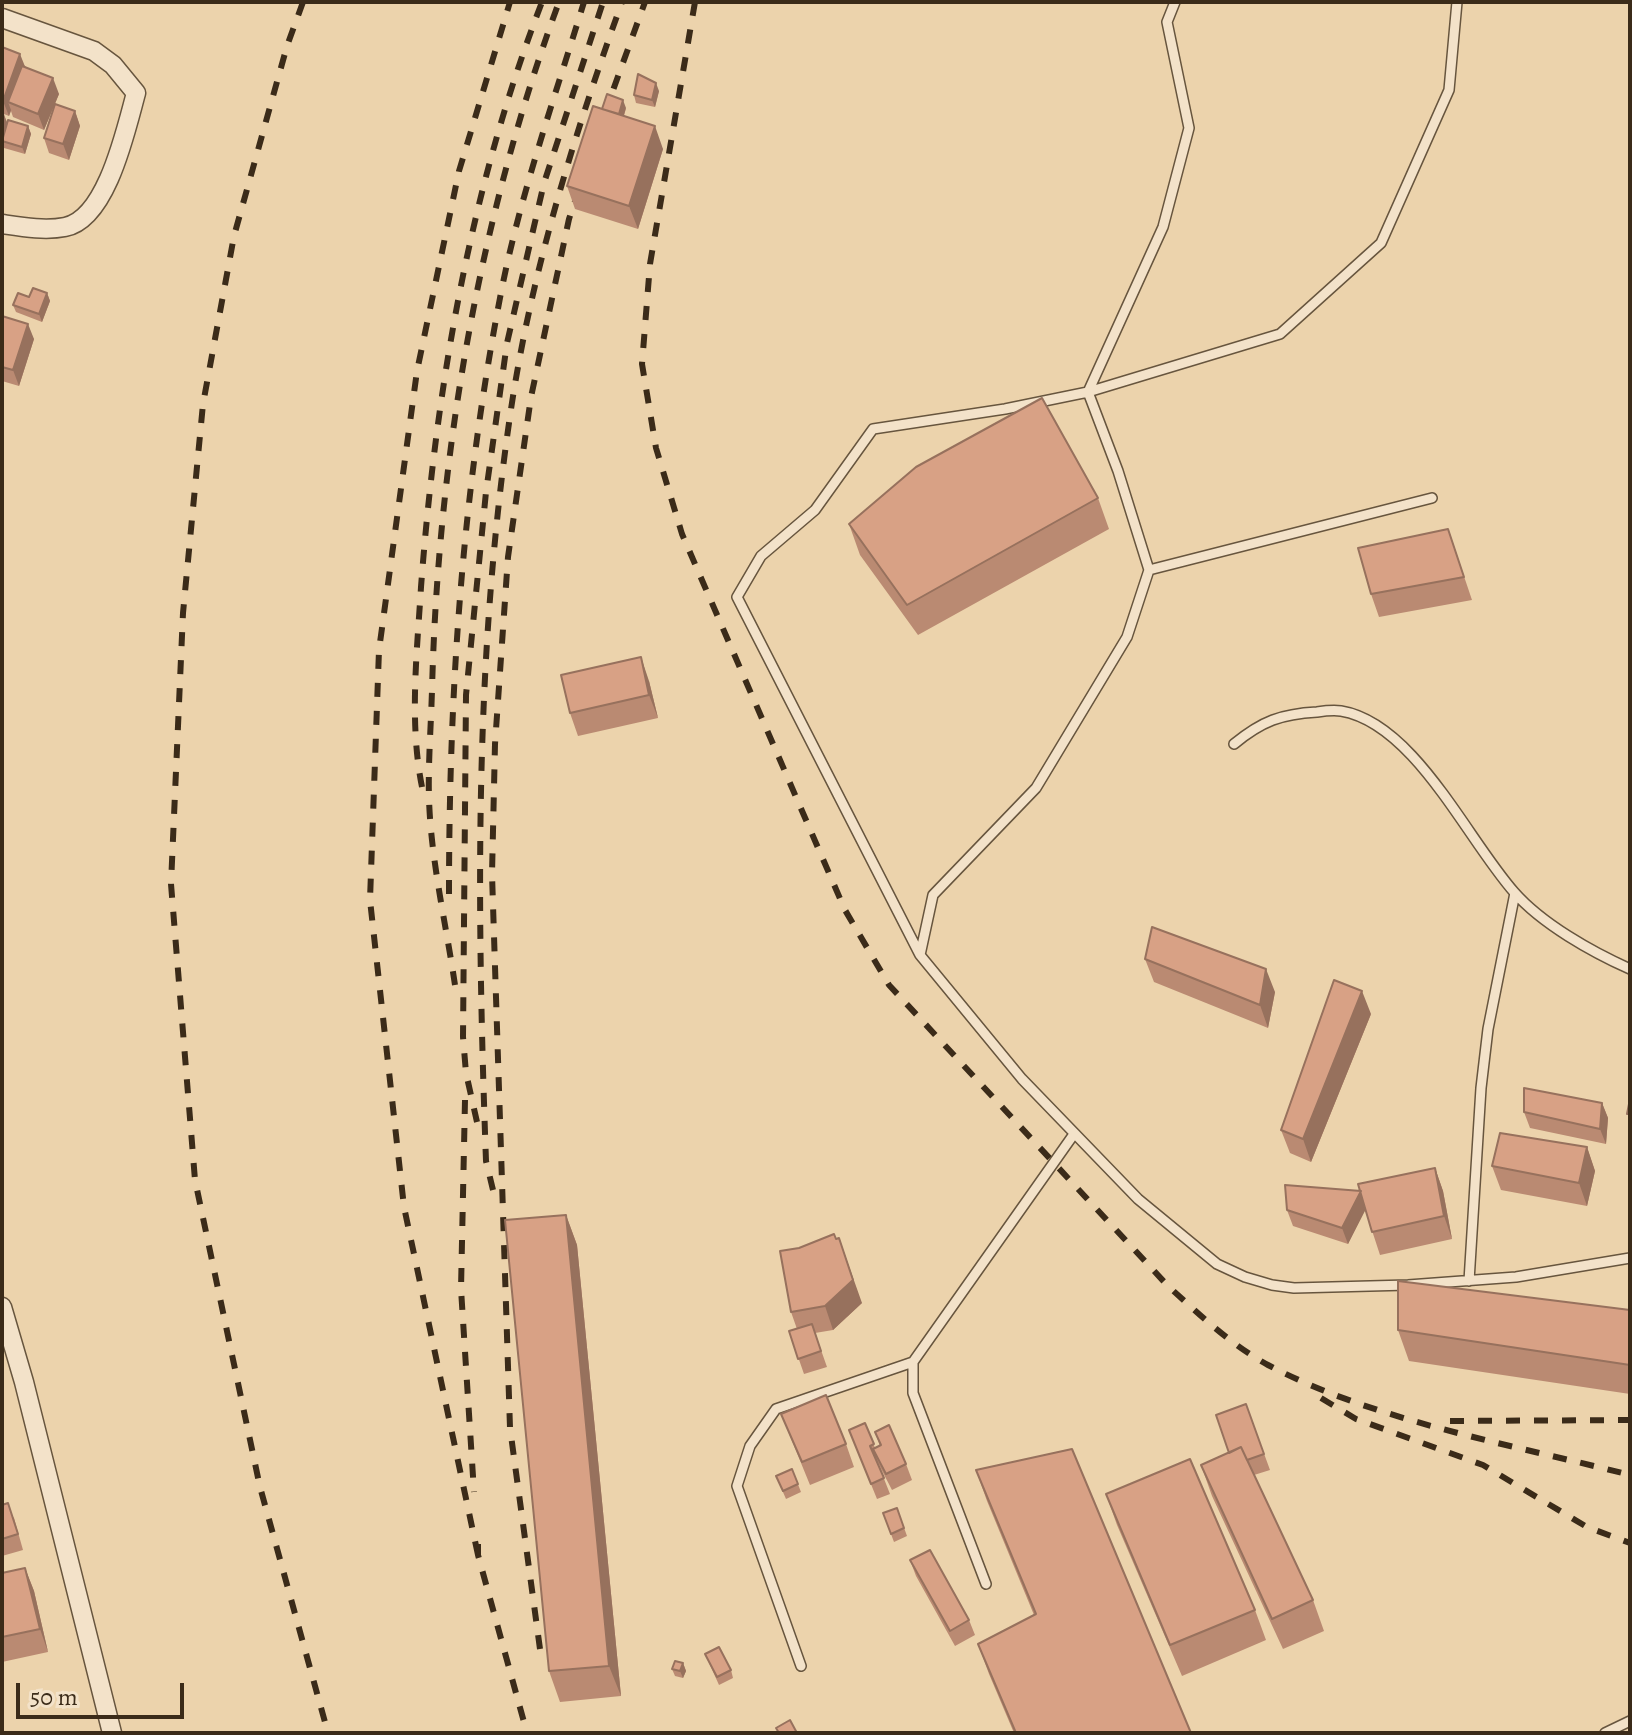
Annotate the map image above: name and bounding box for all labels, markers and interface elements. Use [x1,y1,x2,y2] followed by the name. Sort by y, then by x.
[20,1667,188,1717] scale bar
[30,1681,78,1713] text: 50 m

